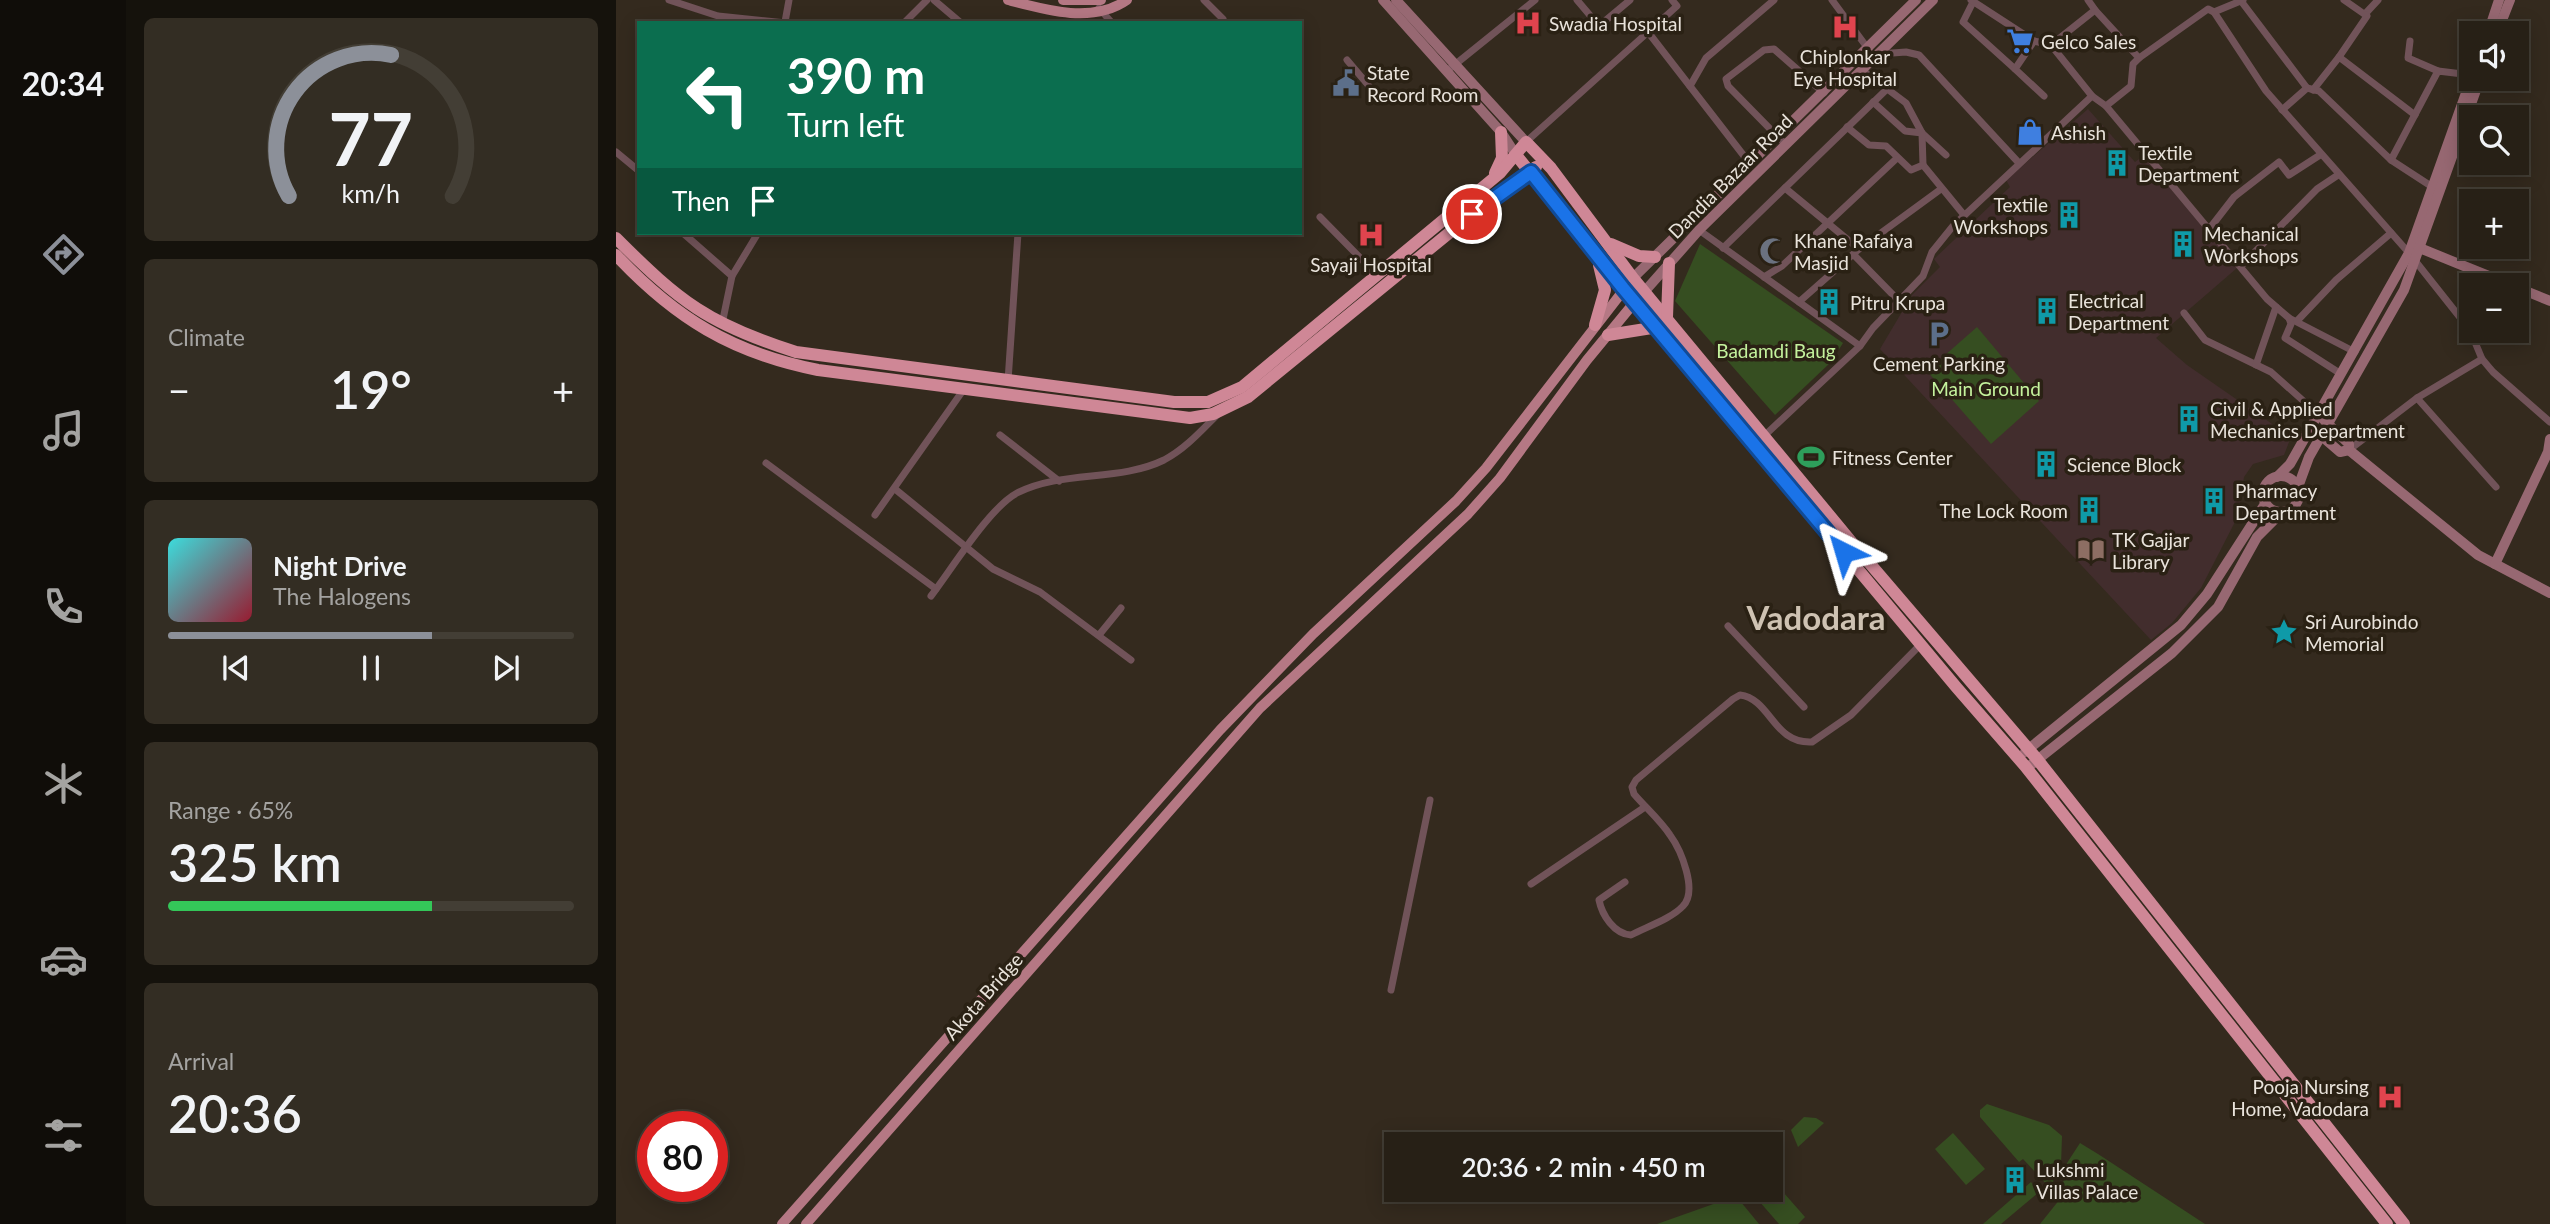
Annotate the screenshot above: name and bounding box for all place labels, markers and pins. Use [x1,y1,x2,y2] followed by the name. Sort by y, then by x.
[1513,8,1543,38] hospital icon: Swadia Hospital
[1549,12,1682,35] place label: Swadia Hospital
[1830,12,1860,42] hospital icon: Chiplonkar Eye Hospital
[2005,26,2035,56] supermarket icon: Gelco Sales
[2041,30,2136,53] place label: Gelco Sales
[1793,45,1897,90] place label: Chiplonkar Eye Hospital
[1367,61,1479,106] place label: State Record Room
[1331,68,1361,98] public building icon: State Record Room
[2015,117,2045,147] shop icon: Ashish
[2051,121,2106,144] place label: Ashish
[2138,141,2239,186] place label: Textile Department
[2102,148,2132,178] building icon: Textile Department
[1442,184,1502,244] pin
[1954,193,2048,238] place label: Textile Workshops
[2054,200,2084,230] building icon: Textile Workshops
[1356,220,1386,250] hospital icon: Sayaji Hospital
[2204,222,2299,267] place label: Mechanical Workshops
[1794,229,1913,274] place label: Khane Rafaiya Masjid
[2168,229,2198,259] building icon: Mechanical Workshops
[1758,236,1788,266] mosque icon: Khane Rafaiya Masjid
[1310,253,1432,276] place label: Sayaji Hospital
[1814,287,1844,317] building icon: Pitru Krupa
[2068,289,2169,334] place label: Electrical Department
[1850,291,1945,314] place label: Pitru Krupa
[2032,296,2062,326] building icon: Electrical Department
[1924,319,1954,349] parking icon: Cement Parking
[1873,352,2005,375] place label: Cement Parking
[2210,397,2405,442] place label: Civil & Applied Mechanics Department
[2174,404,2204,434] building icon: Civil & Applied Mechanics Department
[1796,442,1826,472] sports icon: Fitness Center
[1832,446,1953,469] place label: Fitness Center
[2031,449,2061,479] building icon: Science Block
[2067,453,2182,476] place label: Science Block
[2235,479,2336,524] place label: Pharmacy Department
[2199,486,2229,516] building icon: Pharmacy Department
[2074,495,2104,525] building icon: The Lock Room
[1940,499,2068,522] place label: The Lock Room
[2112,528,2189,573] place label: TK Gajjar Library
[2076,535,2106,565] library icon: TK Gajjar Library
[2305,610,2419,655] place label: Sri Aurobindo Memorial
[2269,617,2299,647] place icon: Sri Aurobindo Memorial
[2231,1075,2369,1120] place label: Pooja Nursing Home, Vadodara
[2375,1082,2405,1112] hospital icon: Pooja Nursing Home, Vadodara
[2036,1158,2138,1203] place label: Lukshmi Villas Palace
[2000,1165,2030,1195] building icon: Lukshmi Villas Palace

